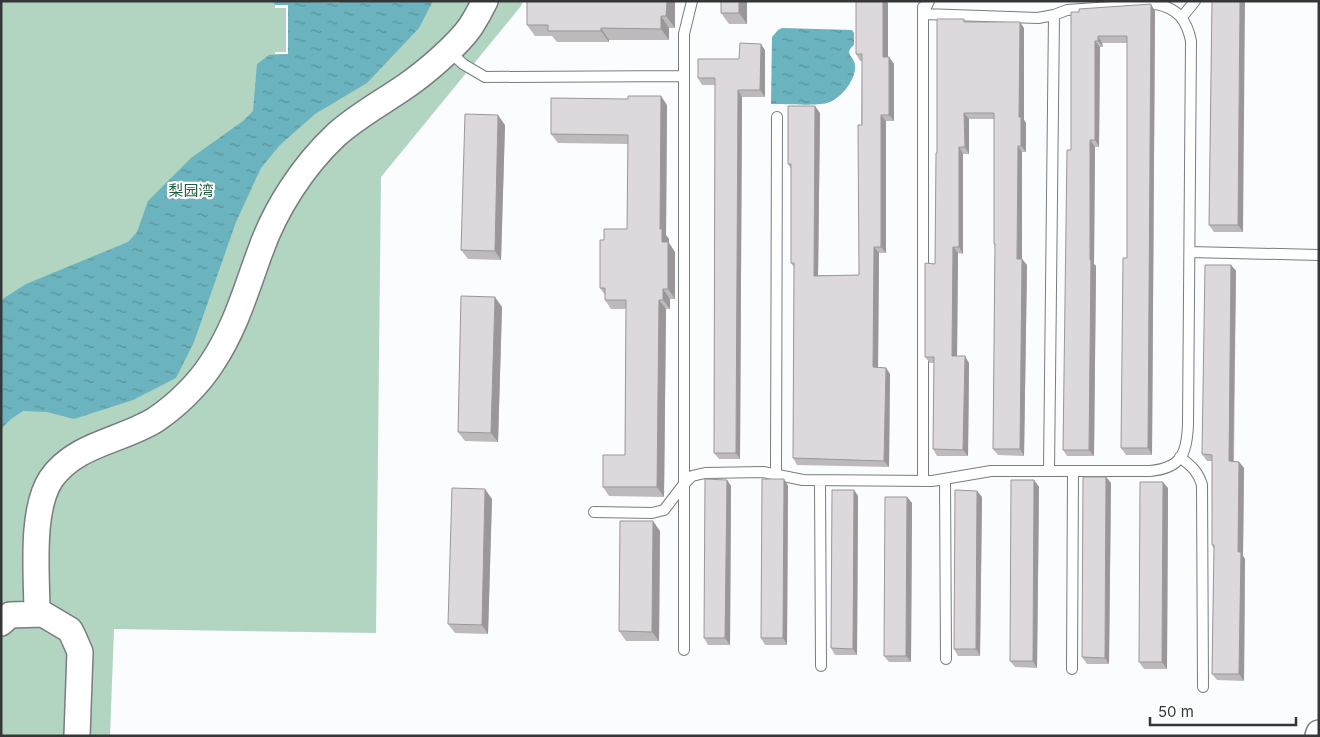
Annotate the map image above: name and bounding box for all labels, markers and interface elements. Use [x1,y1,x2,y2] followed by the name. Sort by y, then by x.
[168,181,214,200] park label: 梨园湾
[1150,694,1296,726] scale bar
[1158,702,1194,721] text: 50 m

